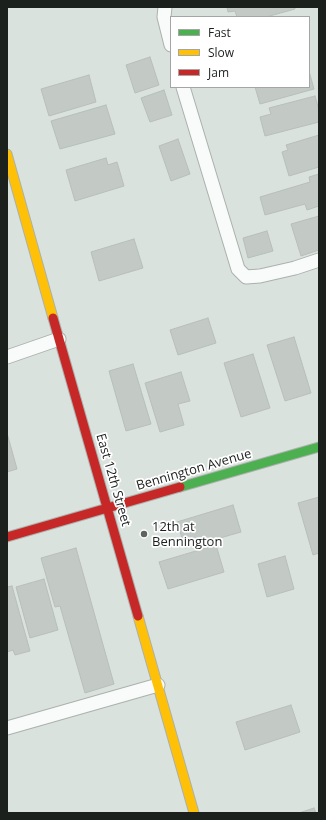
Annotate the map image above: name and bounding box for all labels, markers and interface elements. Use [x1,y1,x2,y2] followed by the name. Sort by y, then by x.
[170,16,310,88] legend
[208,24,231,41] text: Fast
[208,44,234,61] text: Slow
[208,64,229,81] text: Jam
[92,432,134,528] street label: East 12th Street
[135,446,253,494] street label: Bennington Avenue
[152,519,222,550] place label: 12th at Bennington
[139,529,149,539] marker: 12th at Bennington

